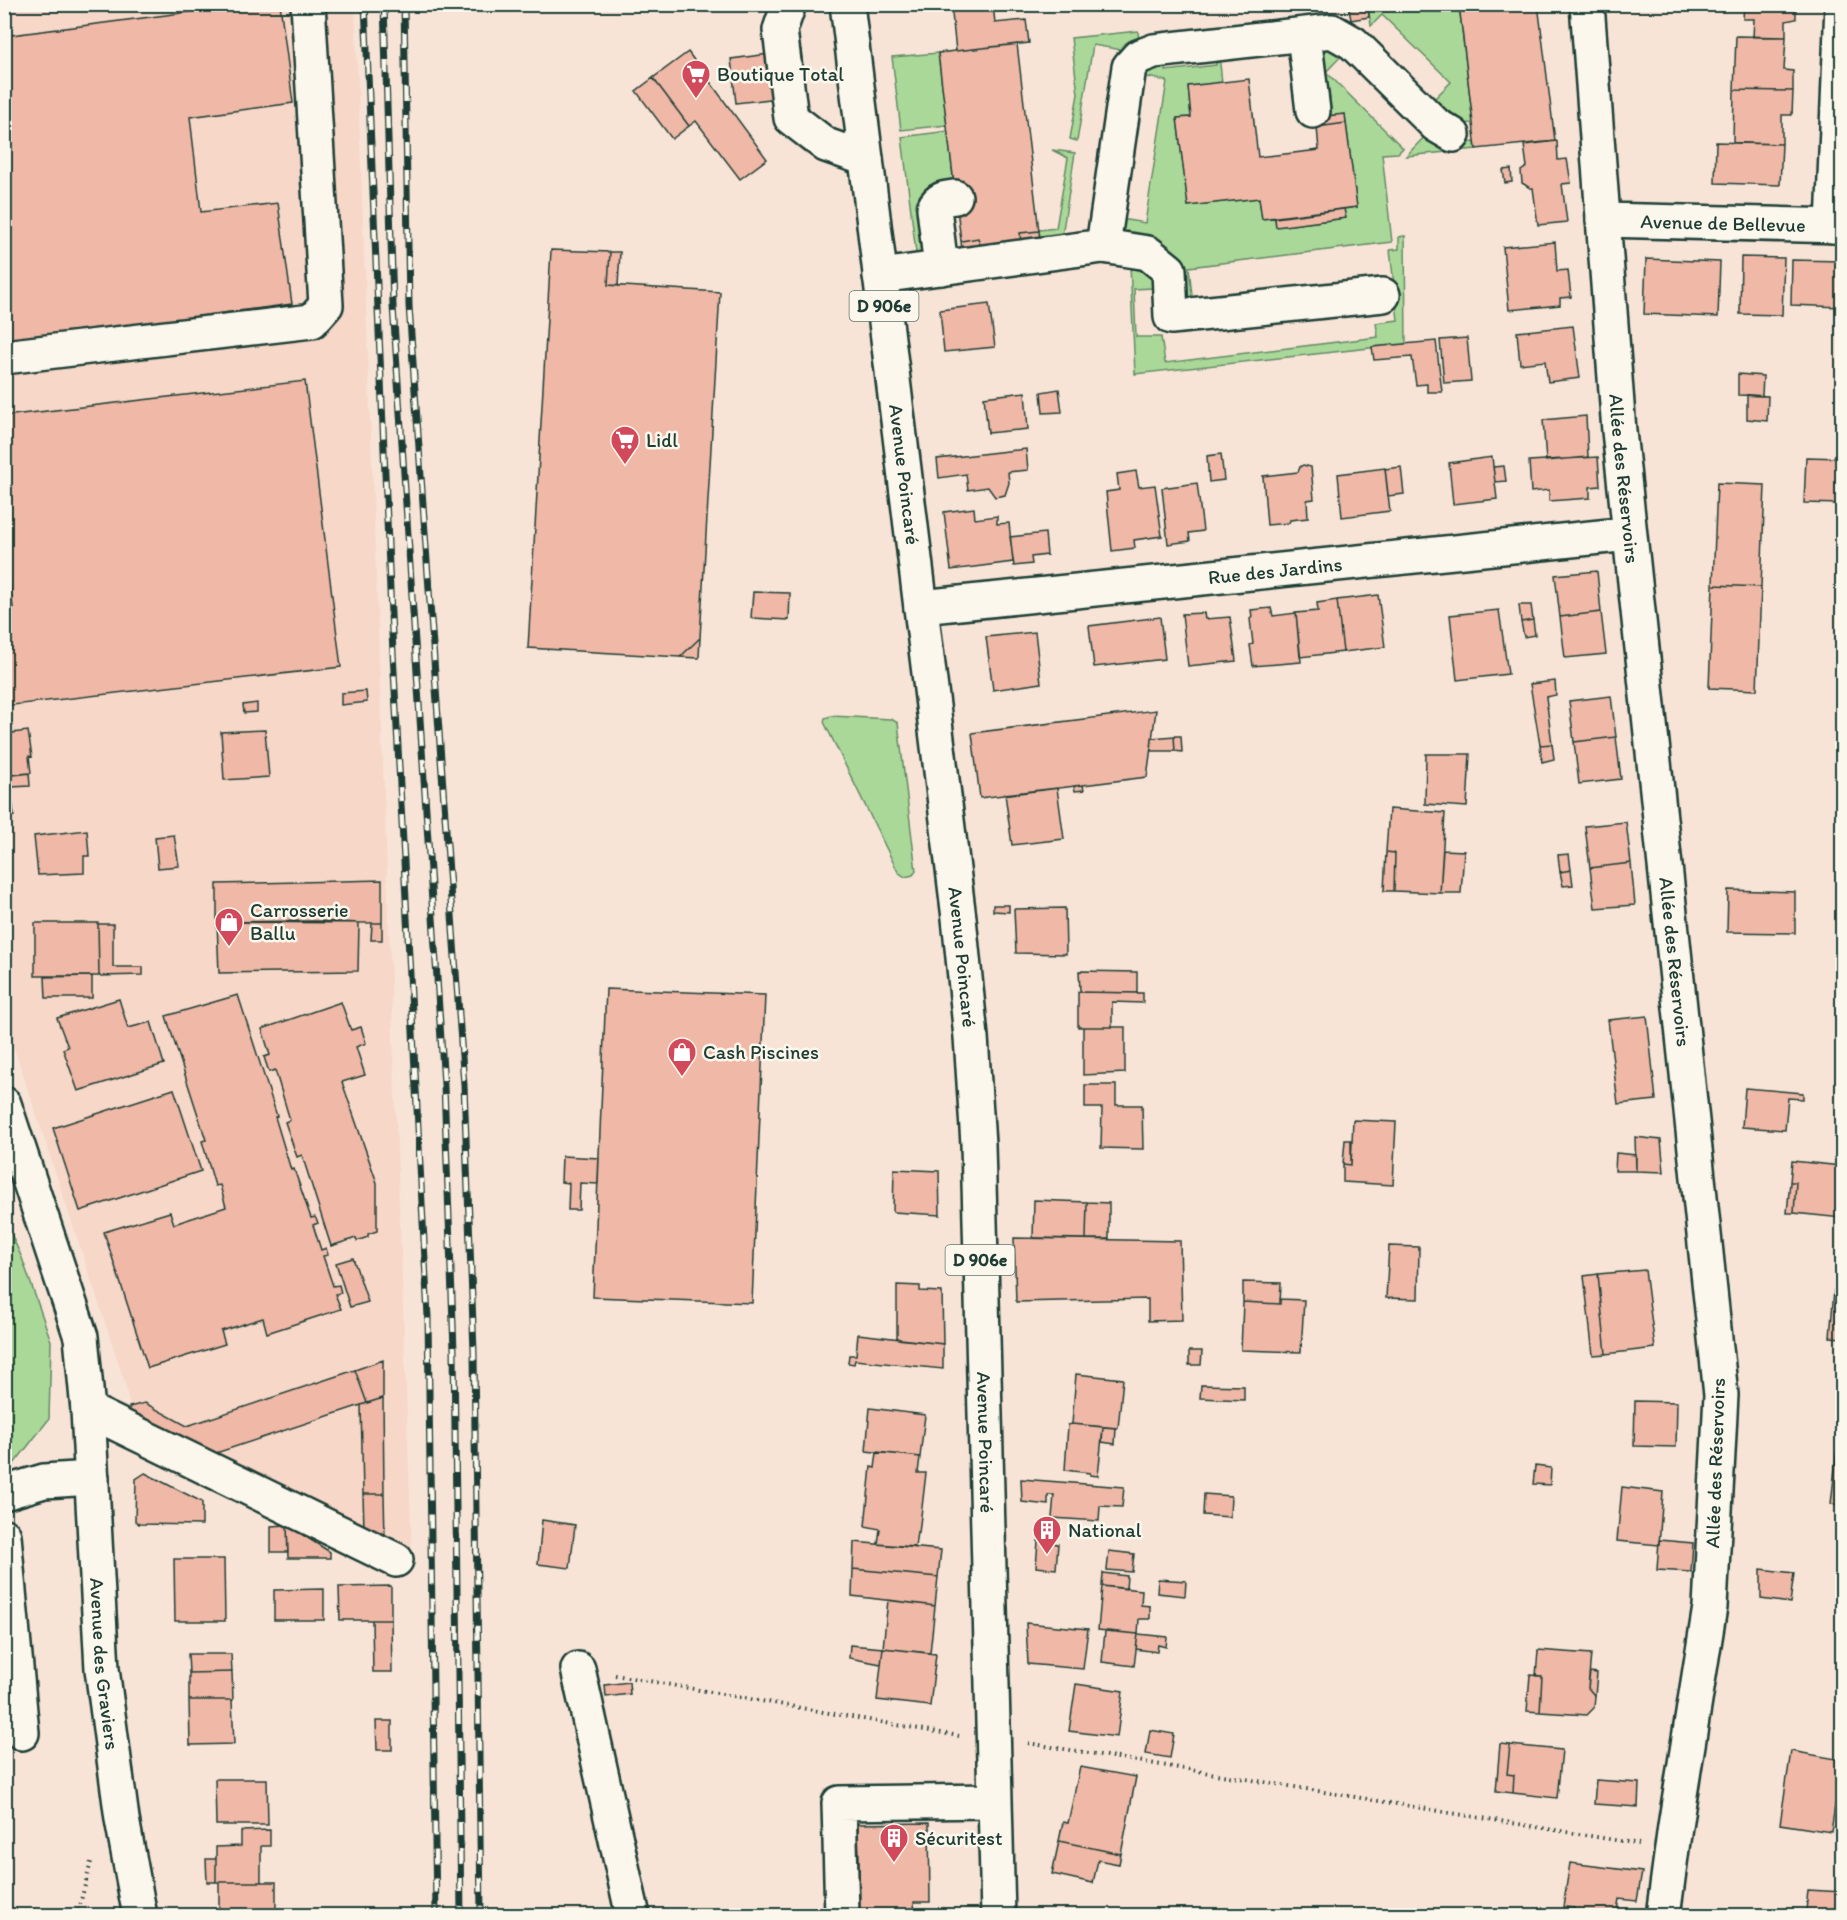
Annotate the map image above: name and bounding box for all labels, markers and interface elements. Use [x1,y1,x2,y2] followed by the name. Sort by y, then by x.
[680,58,712,100] supermarket icon: Boutique Total
[717,62,844,86] place label: Boutique Total
[1640,209,1806,237] street label: Avenue de Bellevue
[850,291,918,321] road number: D 906e
[1604,393,1645,565] street label: Allée des Réservoirs
[884,403,925,546] street label: Avenue Poincaré
[609,424,641,466] supermarket icon: Lidl
[646,428,678,452] place label: Lidl
[1207,552,1343,589] street label: Rue des Jardins
[1654,876,1696,1048] street label: Allée des Réservoirs
[943,885,982,1029] street label: Avenue Poincaré
[250,898,349,945] place label: Carrosserie Ballu
[213,906,245,948] shop icon: Carrosserie Ballu
[666,1036,698,1078] shop icon: Cash Piscines
[703,1040,819,1064] place label: Cash Piscines
[946,1245,1014,1275] road number: D 906e
[972,1371,1000,1513] street label: Avenue Poincaré
[1700,1377,1730,1549] street label: Allée des Réservoirs
[1031,1514,1063,1556] building icon: National
[1068,1518,1142,1542] place label: National
[85,1577,125,1751] street label: Avenue des Graviers
[878,1822,910,1864] building icon: Sécuritest
[915,1826,1003,1850] place label: Sécuritest

